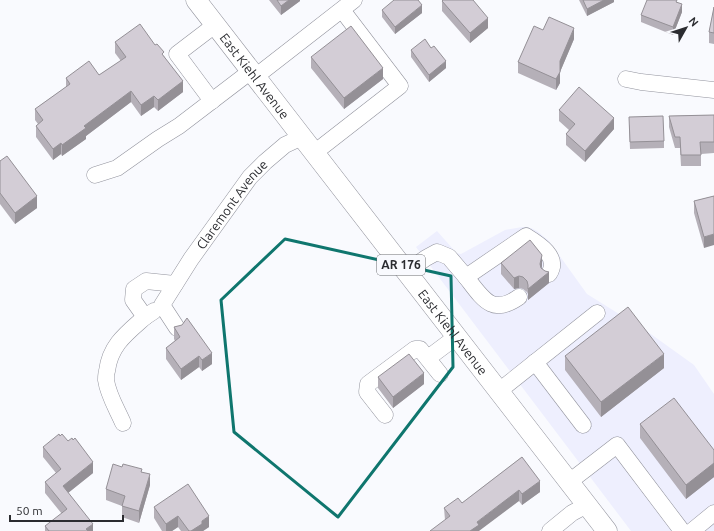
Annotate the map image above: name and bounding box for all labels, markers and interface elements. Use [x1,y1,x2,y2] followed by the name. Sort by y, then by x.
[666,8,706,48] north arrow
[687,15,701,29] text: N
[217,31,292,121] street label: East Kiehl Avenue
[193,157,270,252] street label: Claremont Avenue
[377,255,425,275] road number: AR 176
[416,287,490,378] street label: East Kiehl Avenue
[10,497,123,523] scale bar
[16,504,43,517] text: 50 m

